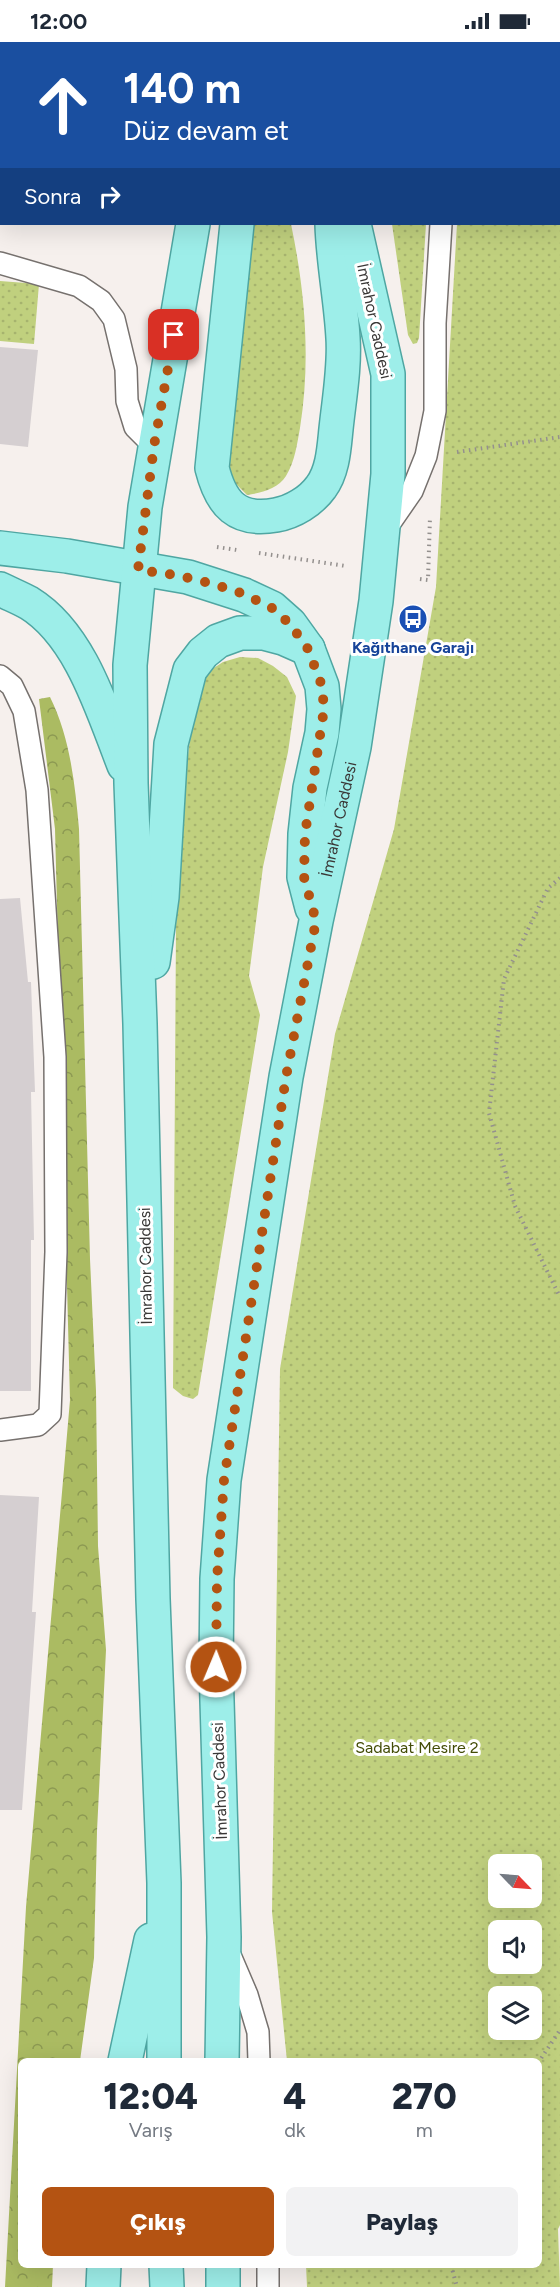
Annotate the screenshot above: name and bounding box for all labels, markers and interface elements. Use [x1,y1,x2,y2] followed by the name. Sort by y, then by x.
[30,8,87,35] text: 12:00
[123,63,241,114] text: 140 m
[24,66,102,144] icon: ahead
[123,114,289,147] text: Düz devam et
[93,180,126,213] icon: right
[24,183,81,210] text: Sonra
[353,262,396,381] street label: İmrahor Caddesi
[148,309,199,360] pin
[157,318,190,351] icon: arrive
[397,603,429,635] bus stop icon: Kağıthane Garajı
[352,638,474,657] place label: Kağıthane Garajı
[317,760,361,879] street label: İmrahor Caddesi
[135,1207,156,1325] street label: İmrahor Caddesi
[184,1635,248,1699] position arrow
[208,1722,231,1840] street label: İmrahor Caddesi
[355,1738,479,1757] park label: Sadabat Mesire 2
[488,1854,542,1908] north arrow
[488,1854,542,2040] map controls
[488,1920,542,1974] button: sound
[488,1986,542,2040] button: layers
[103,2075,198,2118] text: 12:04
[283,2075,306,2118] text: 4
[392,2075,457,2118] text: 270
[129,2118,173,2142] text: Varış
[284,2118,306,2142] text: dk
[416,2118,433,2142] text: m
[42,2187,274,2256] button: Çıkış
[286,2187,518,2256] button: Paylaş

